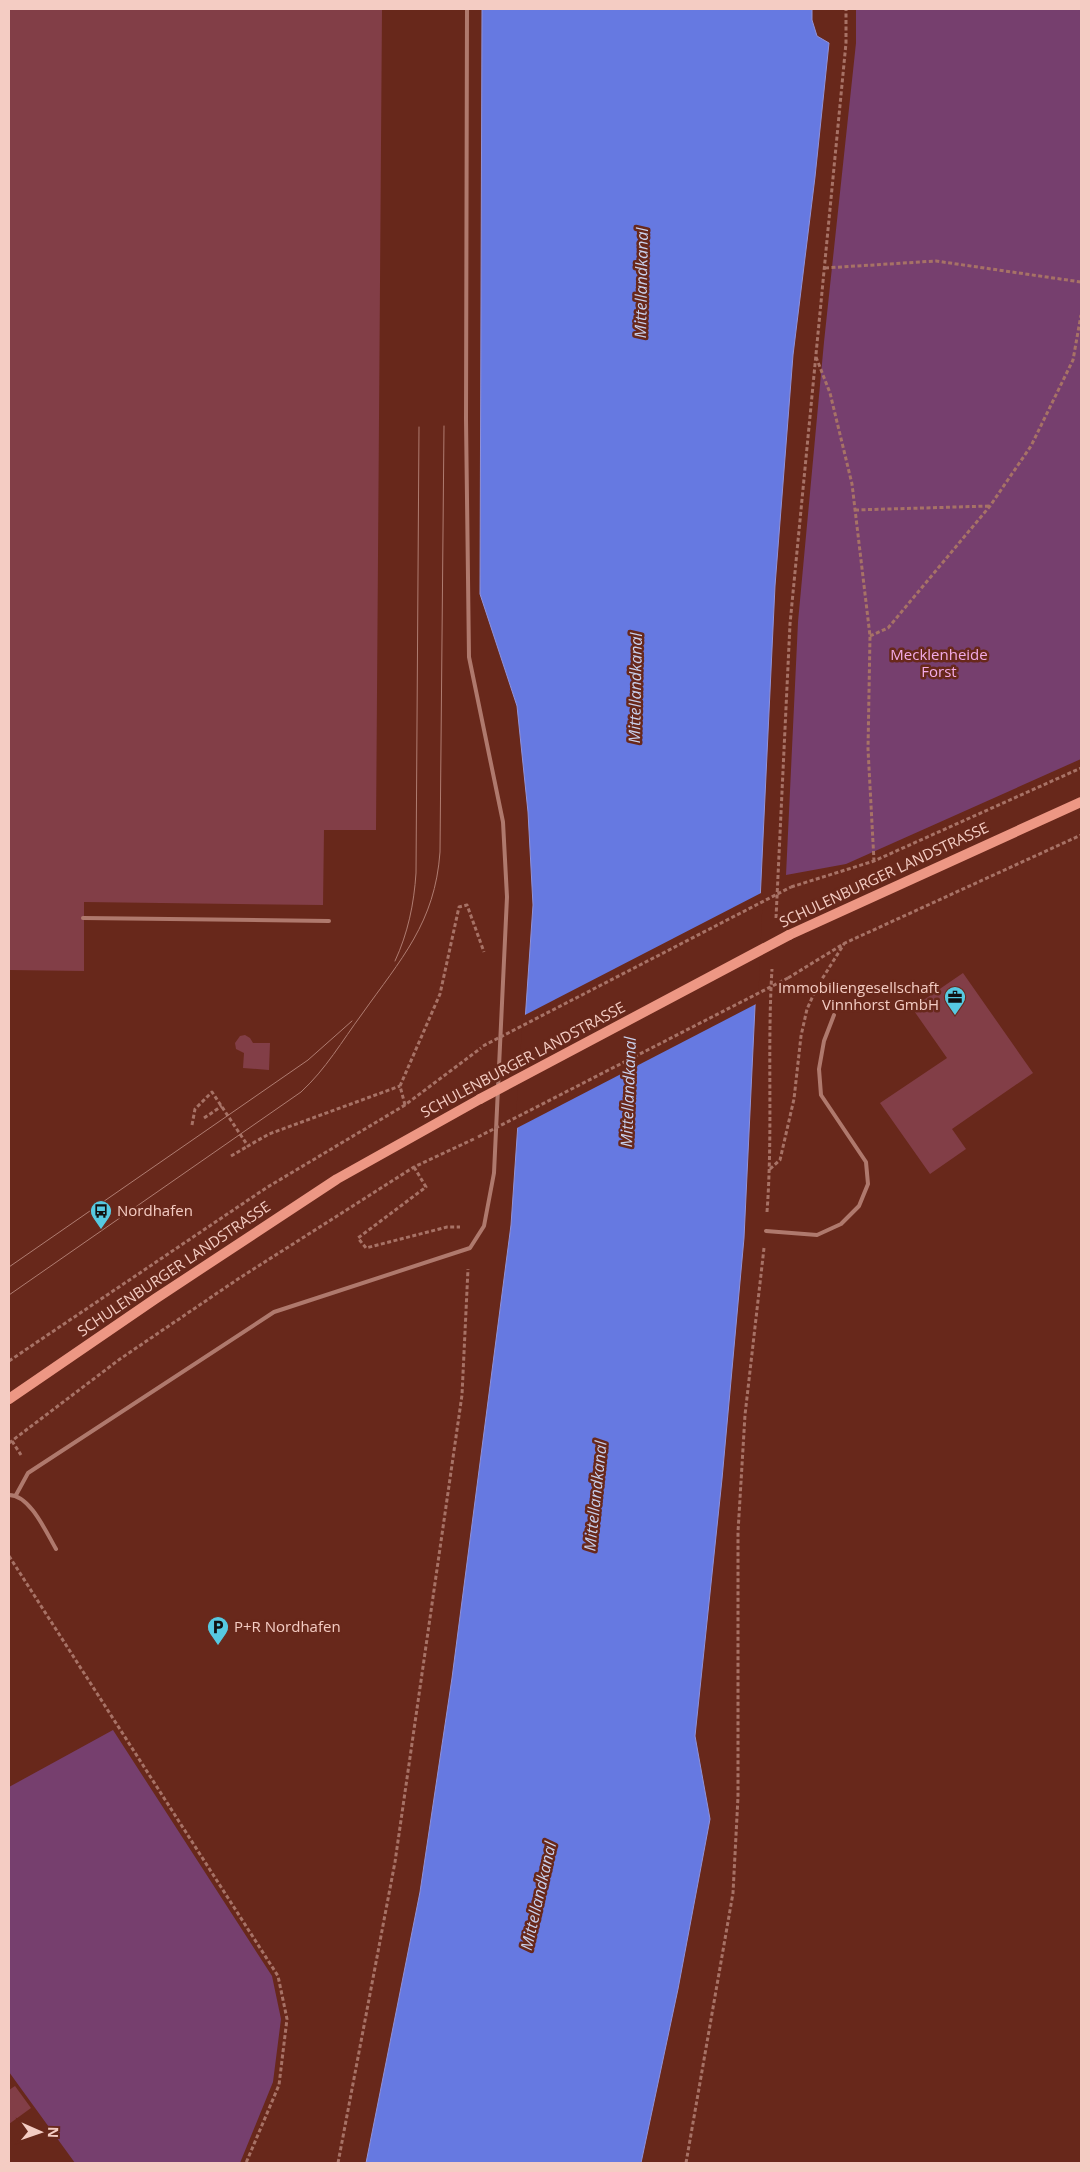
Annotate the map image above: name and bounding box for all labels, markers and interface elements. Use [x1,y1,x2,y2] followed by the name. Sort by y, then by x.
[629,227,653,339] water label: Mittellandkanal
[623,632,647,744] water label: Mittellandkanal
[890,644,988,681] park label: Mecklenheide Forst
[776,817,992,932] street label: SCHULENBURGER LANDSTRASSE
[778,977,939,1014] place label: Immobiliengesellschaft Vinnhorst GmbH
[943,985,967,1016] office icon: Immobiliengesellschaft Vinnhorst GmbH
[417,997,628,1122] street label: SCHULENBURGER LANDSTRASSE
[615,1035,641,1148] water label: Mittellandkanal
[73,1196,274,1340] street label: SCHULENBURGER LANDSTRASSE
[89,1199,113,1230] bus stop icon: Nordhafen
[117,1200,193,1220] place label: Nordhafen
[578,1439,612,1552] water label: Mittellandkanal
[206,1615,230,1646] parking icon: P+R Nordhafen
[234,1616,341,1636] place label: P+R Nordhafen
[515,1839,561,1952] water label: Mittellandkanal
[15,2107,65,2157] north arrow
[44,2126,63,2138] text: N

